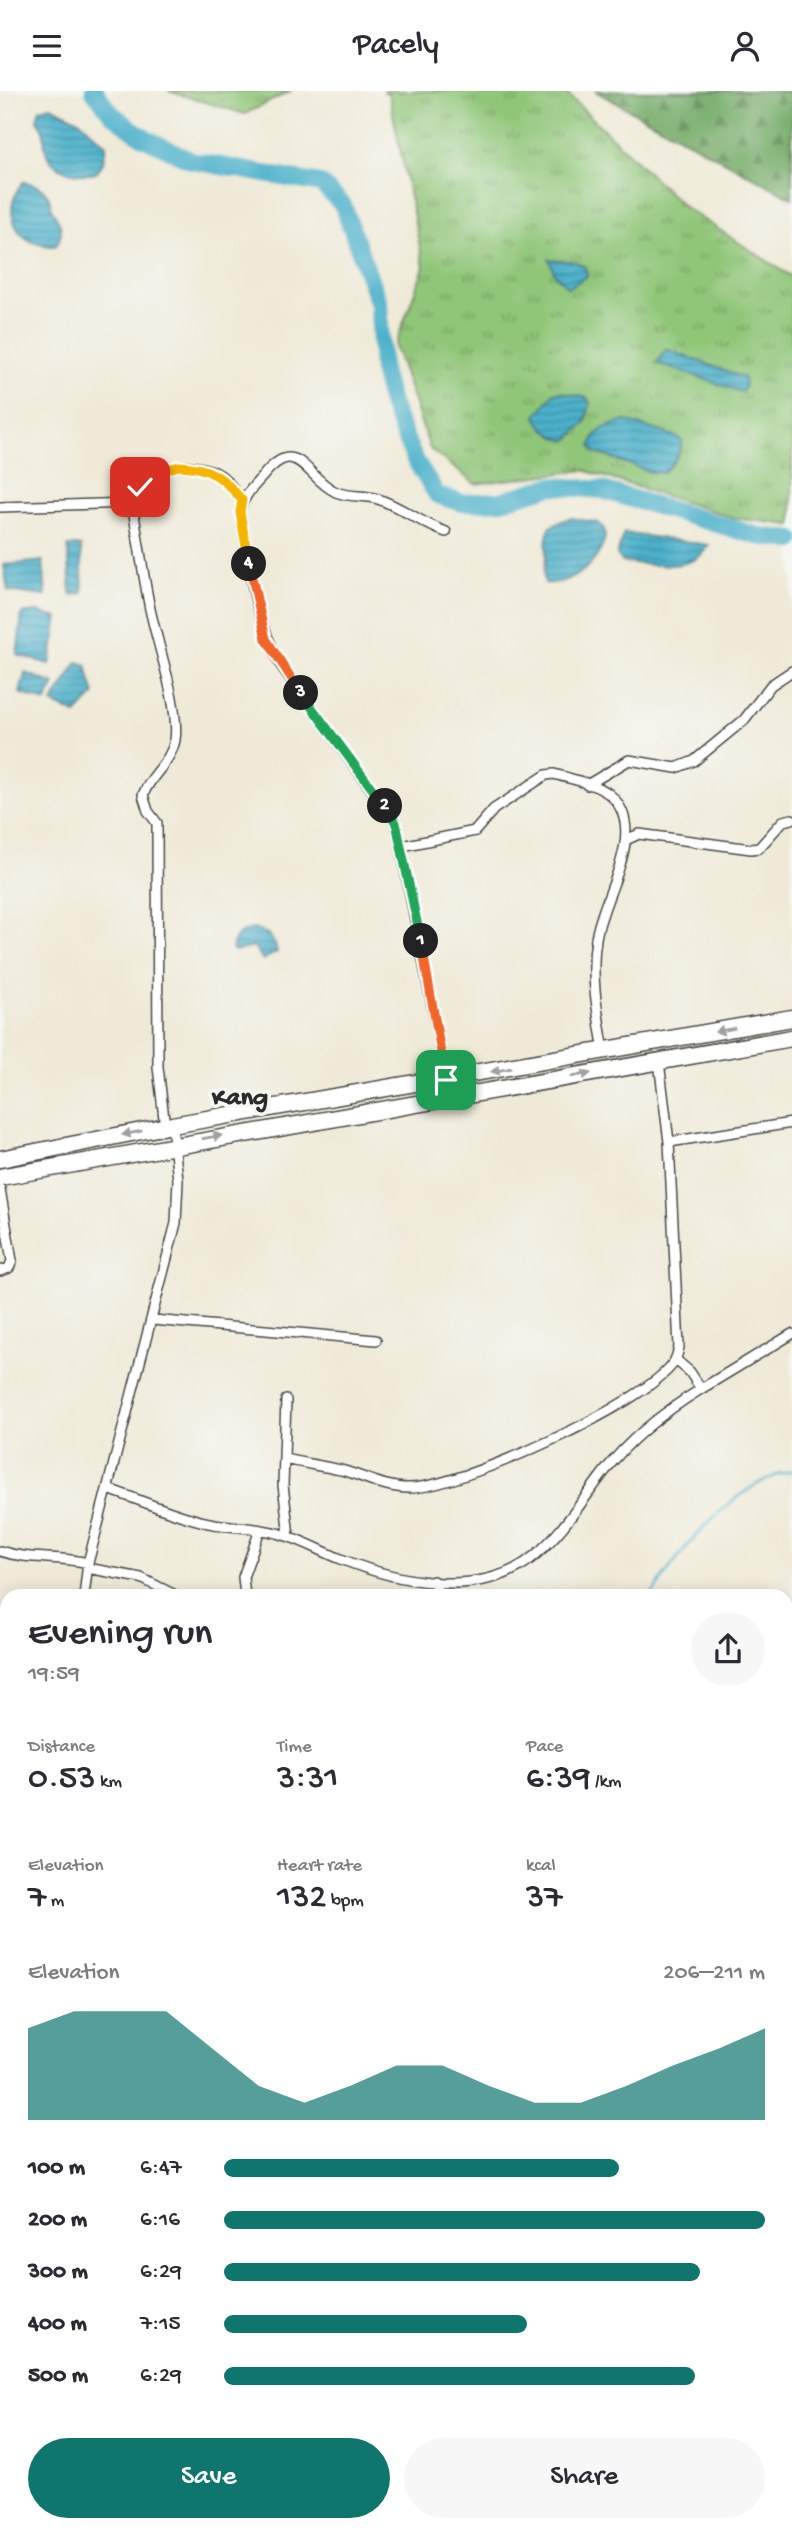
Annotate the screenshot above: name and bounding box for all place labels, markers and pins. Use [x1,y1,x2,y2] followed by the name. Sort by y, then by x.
[110,457,170,517] pin
[232,547,266,581] pin: 4
[284,675,318,711] pin: 3
[368,789,402,823] pin: 2
[404,923,438,959] pin: 1
[416,1050,476,1110] pin

